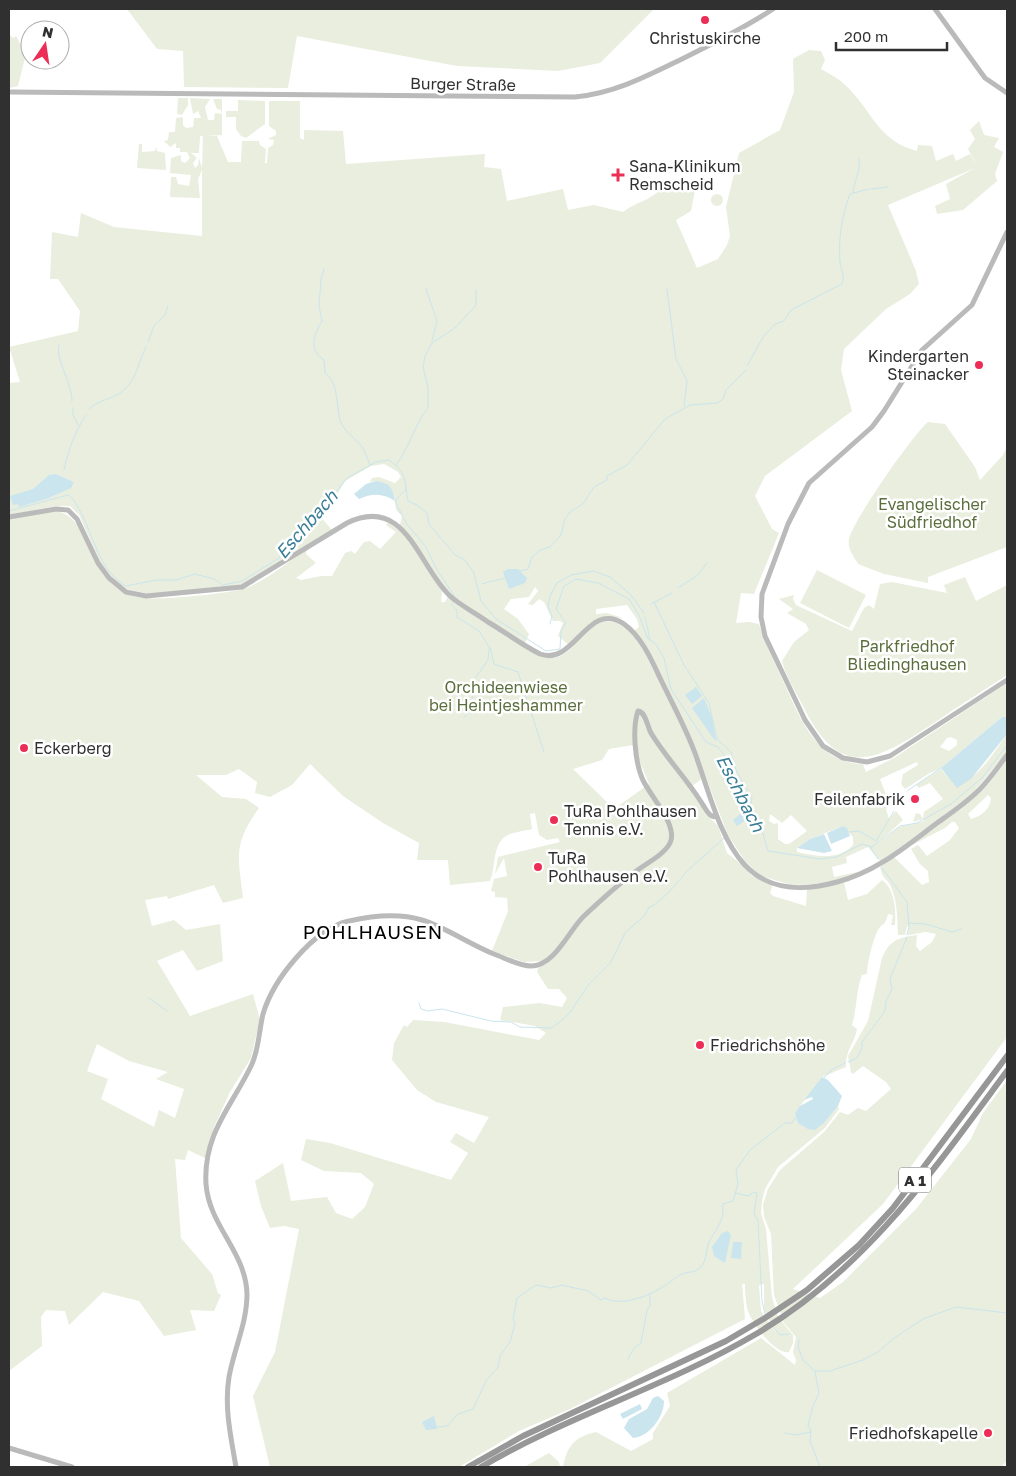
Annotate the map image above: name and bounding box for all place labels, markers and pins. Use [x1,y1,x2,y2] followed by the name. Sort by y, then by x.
[699,14,711,26] marker: Christuskirche
[649,28,761,48] place label: Christuskirche
[629,156,741,194] place label: Sana-Klinikum Remscheid
[611,168,625,182] marker: Sana-Klinikum Remscheid
[868,346,969,384] place label: Kindergarten Steinacker
[973,359,985,371] marker: Kindergarten Steinacker
[34,738,112,758] place label: Eckerberg
[18,742,30,754] marker: Eckerberg
[814,789,905,809] place label: Feilenfabrik
[909,793,921,805] marker: Feilenfabrik
[564,801,697,839] place label: TuRa Pohlhausen Tennis e.V.
[548,814,560,826] marker: TuRa Pohlhausen Tennis e.V.
[548,848,669,886] place label: TuRa Pohlhausen e.V.
[532,861,544,873] marker: TuRa Pohlhausen e.V.
[710,1035,825,1055] place label: Friedrichshöhe
[694,1039,706,1051] marker: Friedrichshöhe
[849,1423,978,1443] place label: Friedhofskapelle
[982,1427,994,1439] marker: Friedhofskapelle

